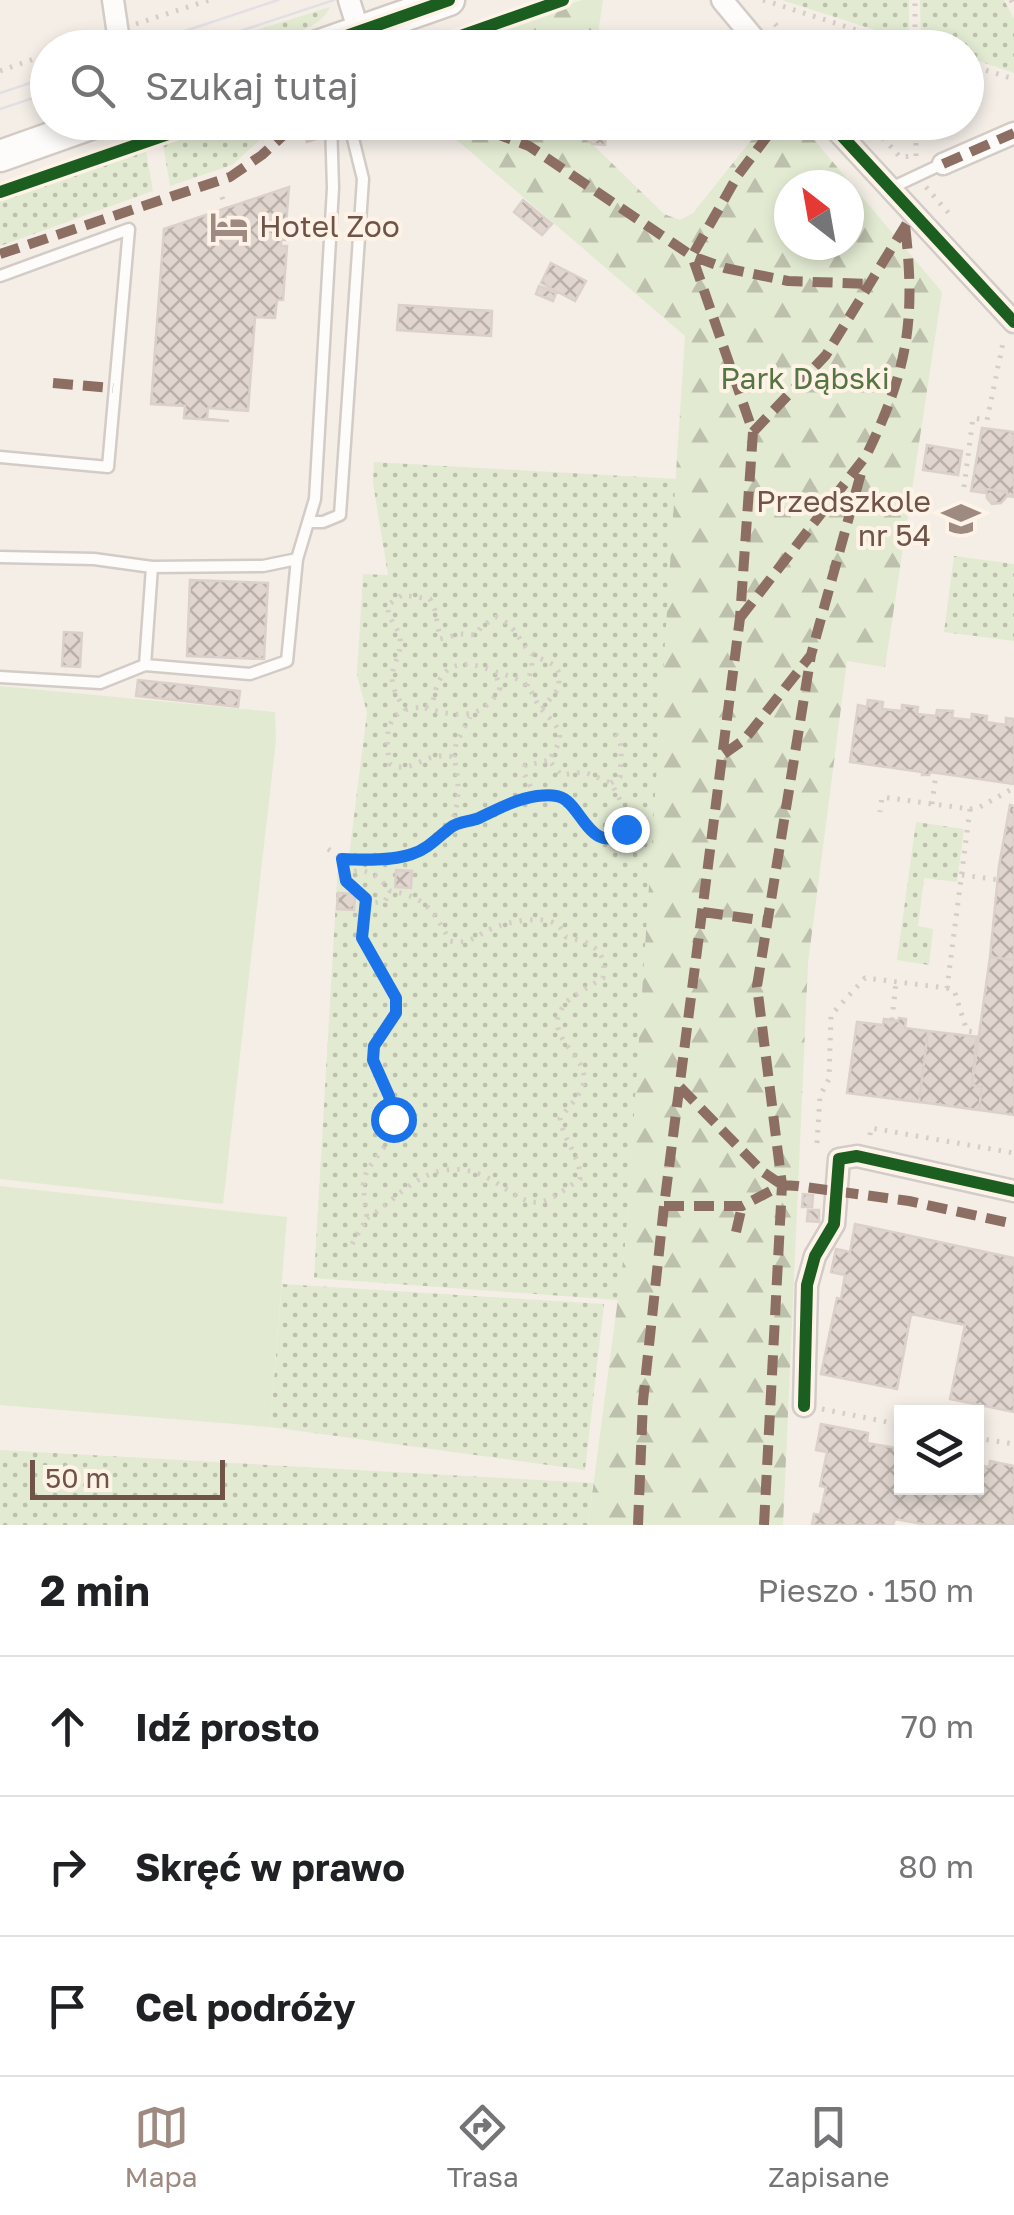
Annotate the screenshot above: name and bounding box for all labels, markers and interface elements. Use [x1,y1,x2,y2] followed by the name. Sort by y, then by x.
[30,30,984,140] search box
[65,58,120,113] icon: search
[145,63,359,108] text: Szukaj tutaj
[774,170,864,260] north arrow
[208,206,250,248] hotel icon: Hotel Zoo
[259,208,400,244] place label: Hotel Zoo
[720,360,890,396] park label: Park Dąbski
[756,483,931,553] place label: Przedszkole nr 54
[940,498,982,540] school or university icon: Przedszkole nr 54
[604,807,650,853] route end
[371,1097,417,1143] route start
[894,1405,984,1495] map controls
[894,1405,984,1495] button: layers
[30,1455,225,1500] scale bar
[45,1461,110,1494] text: 50 m
[40,1565,150,1615] text: 2 min
[758,1571,974,1609] text: Pieszo · 150 m
[40,1699,95,1754] icon: ahead
[135,1704,320,1749] text: Idź prosto
[901,1707,974,1745] text: 70 m
[40,1839,95,1894] icon: right
[135,1844,405,1889] text: Skręć w prawo
[898,1847,974,1885] text: 80 m
[40,1979,95,2034] icon: arrive
[135,1984,356,2029] text: Cel podróży
[125,2100,198,2193] tab: Mapa
[447,2100,519,2193] tab: Trasa
[768,2100,889,2193] tab: Zapisane

